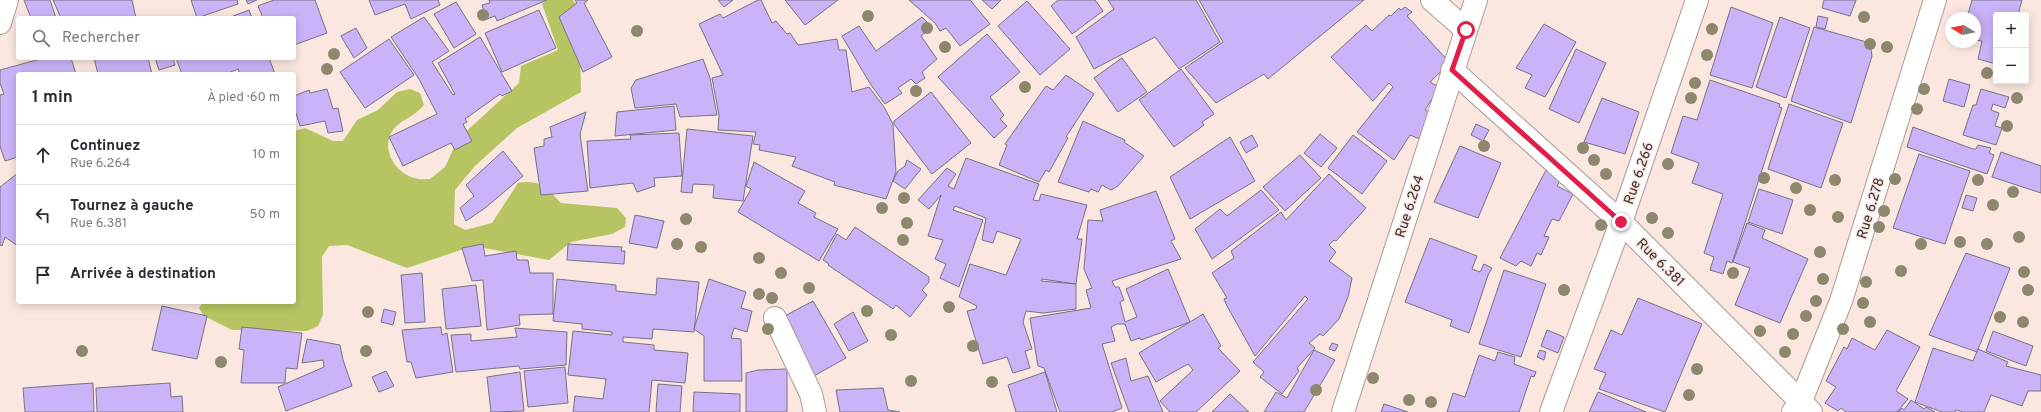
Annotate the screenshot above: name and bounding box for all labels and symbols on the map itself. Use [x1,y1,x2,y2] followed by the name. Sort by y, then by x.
[1945,12,1981,48] north arrow
[1457,21,1475,39] route start
[1621,140,1658,207] street label: Rue 6.266
[1392,173,1429,240] street label: Rue 6.264
[1854,176,1889,241] street label: Rue 6.278
[1612,213,1630,231] route end
[1632,235,1688,291] street label: Rue 6.381

